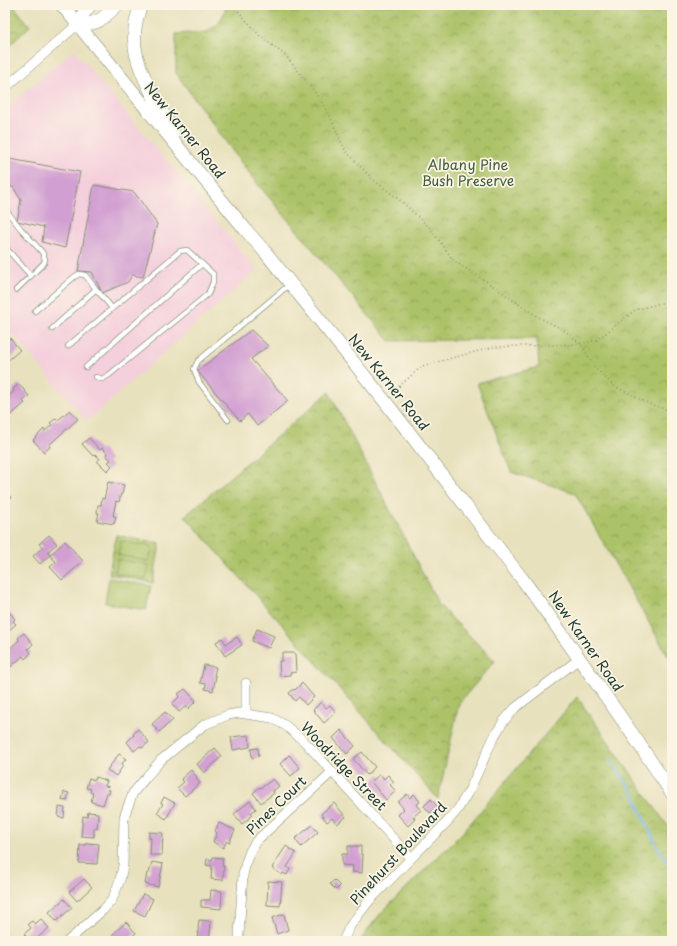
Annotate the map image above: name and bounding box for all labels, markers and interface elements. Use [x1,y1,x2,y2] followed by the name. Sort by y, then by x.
[139,77,231,183] street label: New Karner Road
[422,154,514,191] park label: Albany Pine Bush Preserve
[343,329,435,435] street label: New Karner Road
[543,586,629,696] street label: New Karner Road
[296,717,392,815] street label: Woodridge Street
[241,771,311,839] street label: Pines Court
[345,797,452,909] street label: Pinehurst Boulevard

